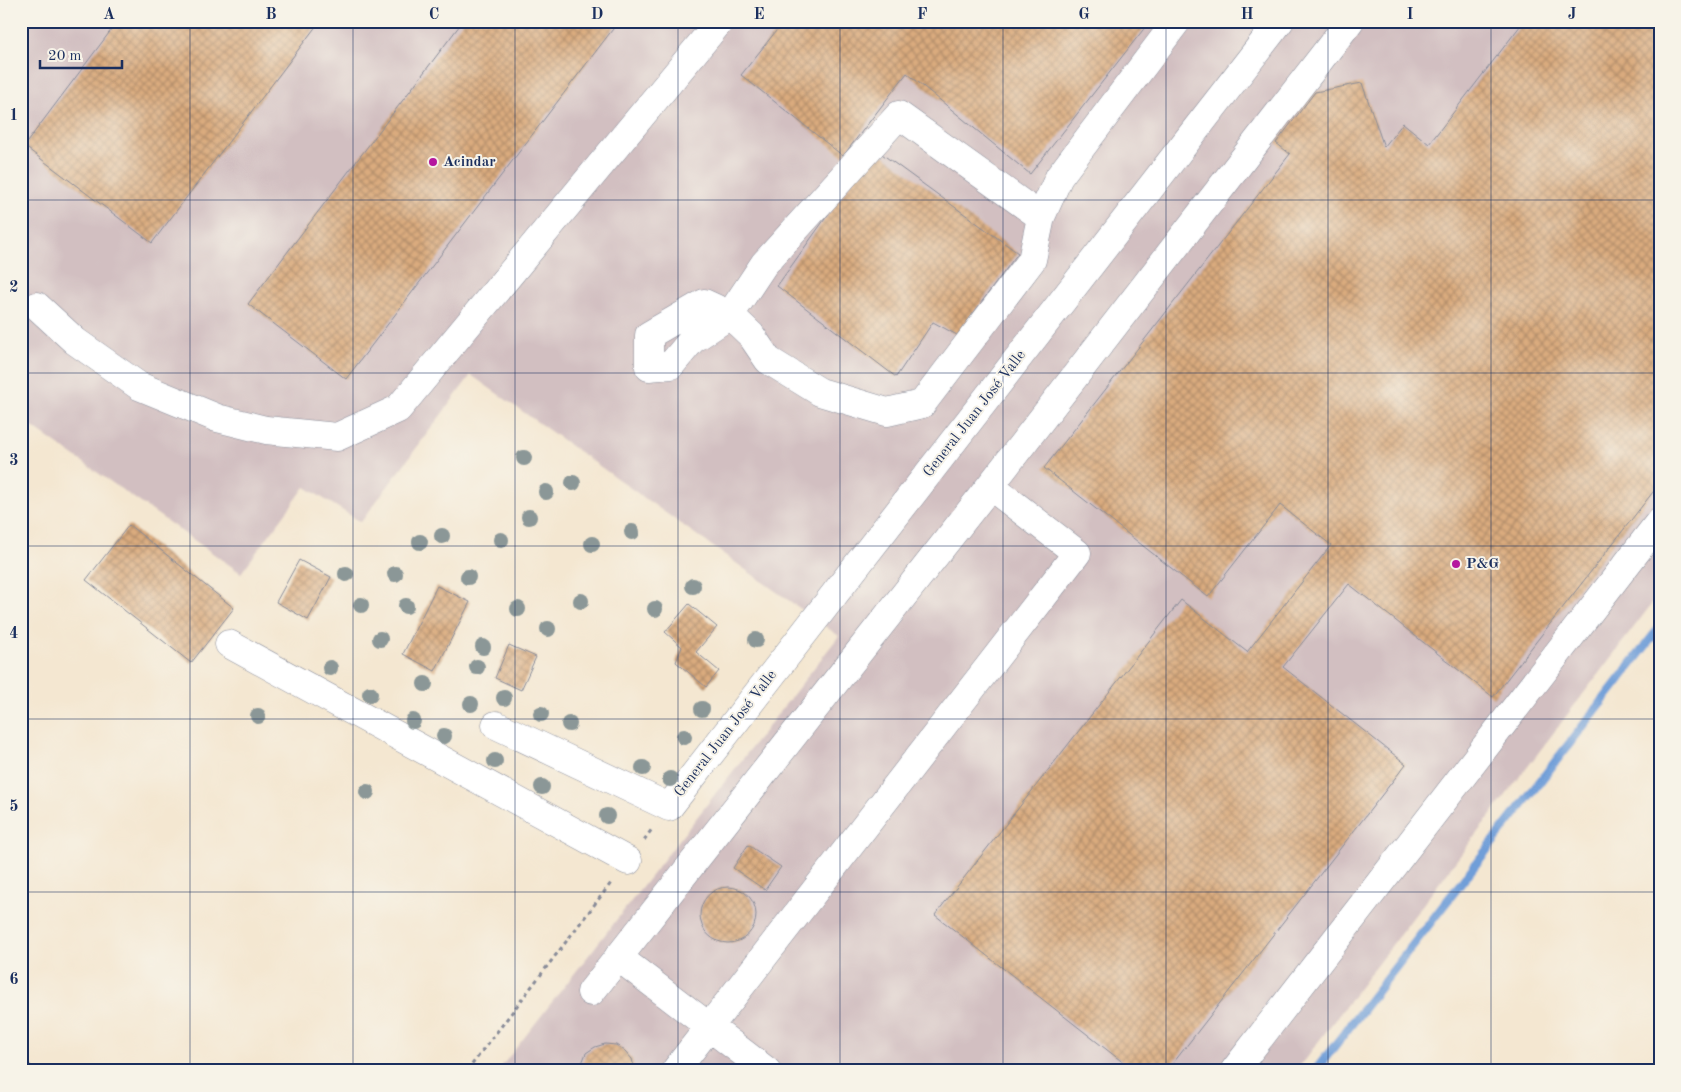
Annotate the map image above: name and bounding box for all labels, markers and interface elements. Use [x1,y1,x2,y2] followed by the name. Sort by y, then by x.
[103,7,115,23] text: A
[265,7,277,23] text: B
[429,7,439,23] text: C
[591,7,603,23] text: D
[753,7,765,23] text: E
[917,7,928,23] text: F
[1078,7,1090,23] text: G
[1240,7,1254,23] text: H
[1406,7,1414,23] text: I
[1568,7,1577,23] text: J
[40,38,122,70] scale bar
[48,49,82,64] text: 20 m
[9,108,19,124] text: 1
[443,155,496,170] place label: Acindar
[427,156,439,168] marker: Acindar
[9,280,19,296] text: 2
[921,348,1029,480] street label: General Juan José Valle
[9,453,19,469] text: 3
[1466,557,1499,572] place label: P&G
[1450,558,1462,570] marker: P&G
[9,626,19,642] text: 4
[672,668,780,800] street label: General Juan José Valle
[9,799,19,815] text: 5
[9,972,19,988] text: 6

